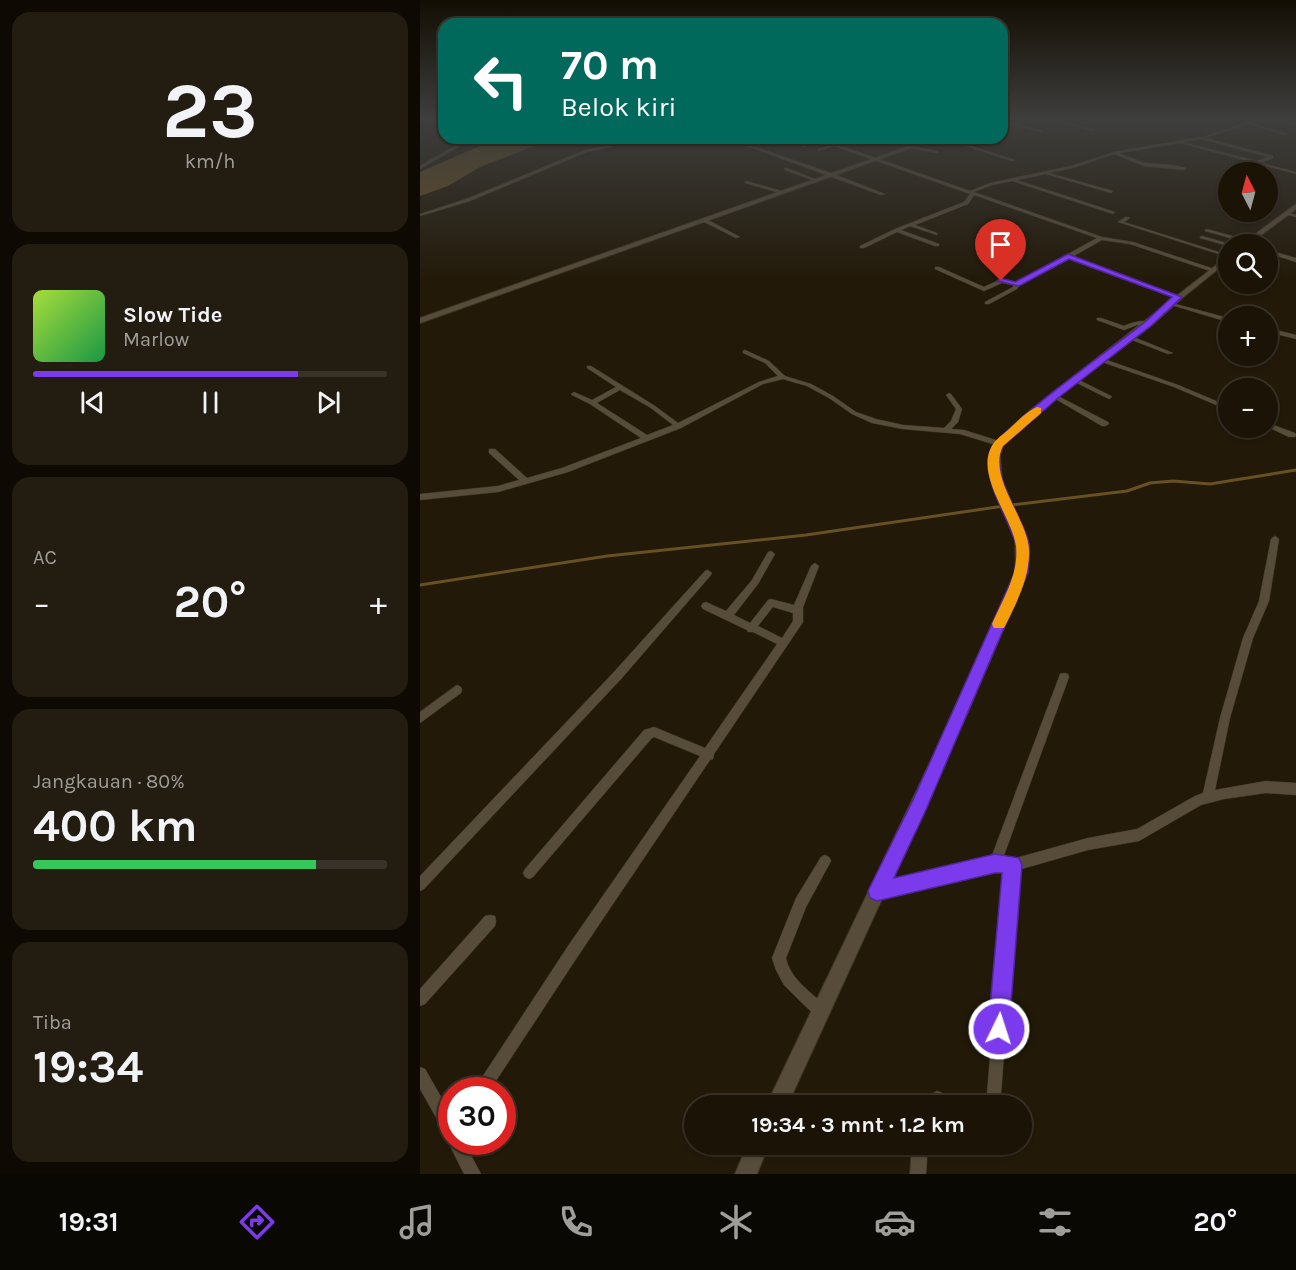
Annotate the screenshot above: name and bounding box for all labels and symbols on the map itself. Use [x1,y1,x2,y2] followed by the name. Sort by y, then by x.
[1218,162,1278,222] north arrow
[975,219,1026,281] pin
[967,997,1031,1061] position arrow
[438,1077,516,1155] speed limit sign: 30

